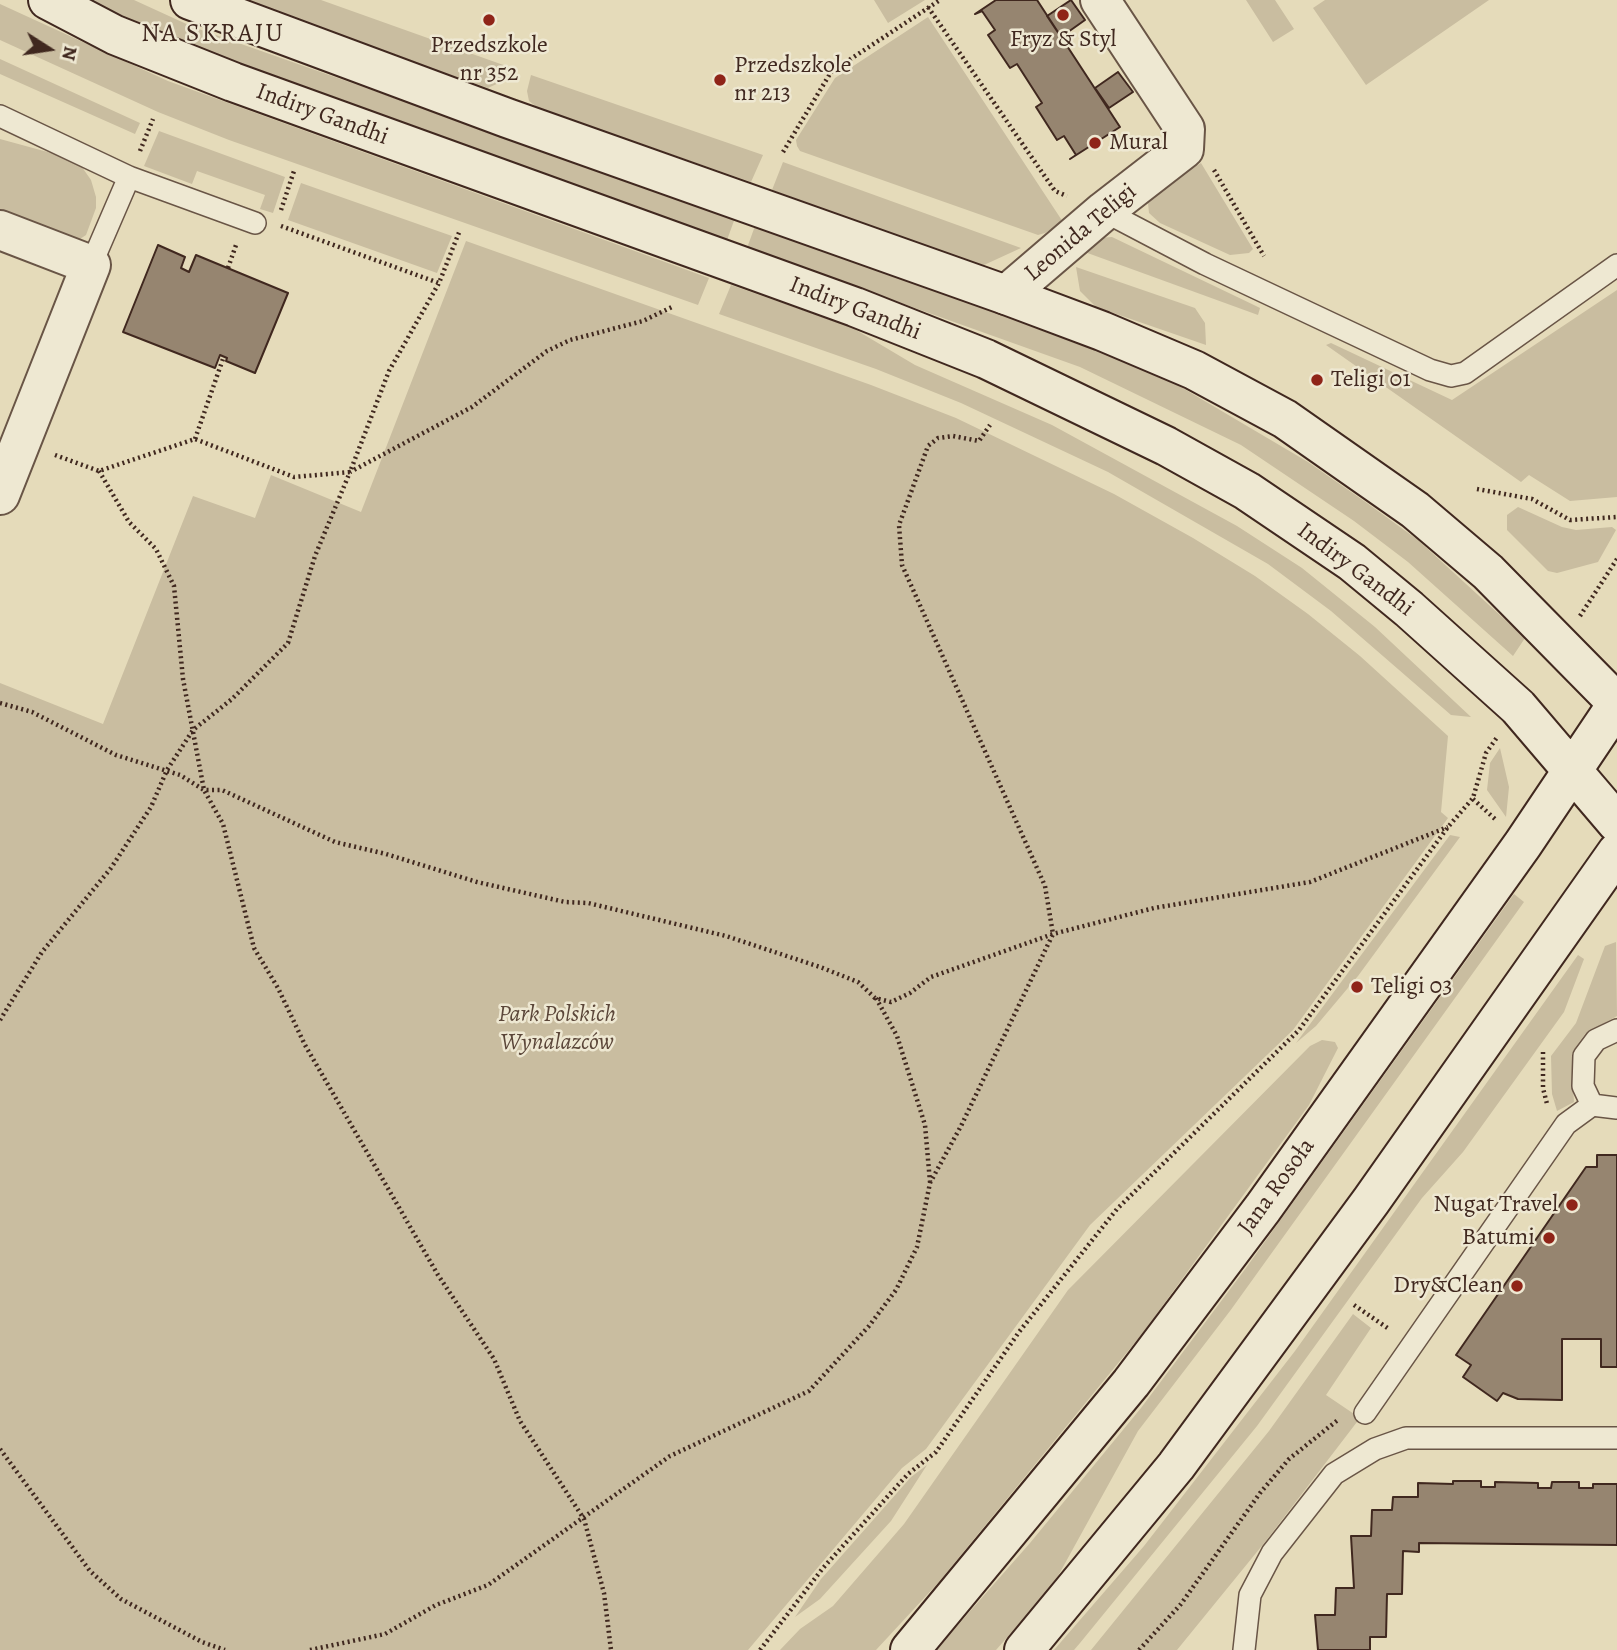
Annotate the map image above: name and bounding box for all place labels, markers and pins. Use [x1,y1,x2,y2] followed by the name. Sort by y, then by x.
[1055,7,1071,23] marker: Fryz & Styl
[481,12,497,28] marker: Przedszkole nr 352
[1010,26,1116,54] place label: Fryz & Styl
[430,32,548,88] place label: Przedszkole nr 352
[734,52,852,108] place label: Przedszkole nr 213
[712,72,728,88] marker: Przedszkole nr 213
[1109,129,1168,157] place label: Mural
[1087,135,1103,151] marker: Mural
[1331,366,1411,394] place label: Teligi 01
[1309,372,1325,388] marker: Teligi 01
[1371,973,1452,1001] place label: Teligi 03
[1349,979,1365,995] marker: Teligi 03
[1433,1191,1558,1219] place label: Nugat Travel
[1564,1197,1580,1213] marker: Nugat Travel
[1462,1224,1535,1252] place label: Batumi
[1541,1230,1557,1246] marker: Batumi
[1393,1272,1503,1300] place label: Dry&Clean
[1509,1278,1525,1294] marker: Dry&Clean

